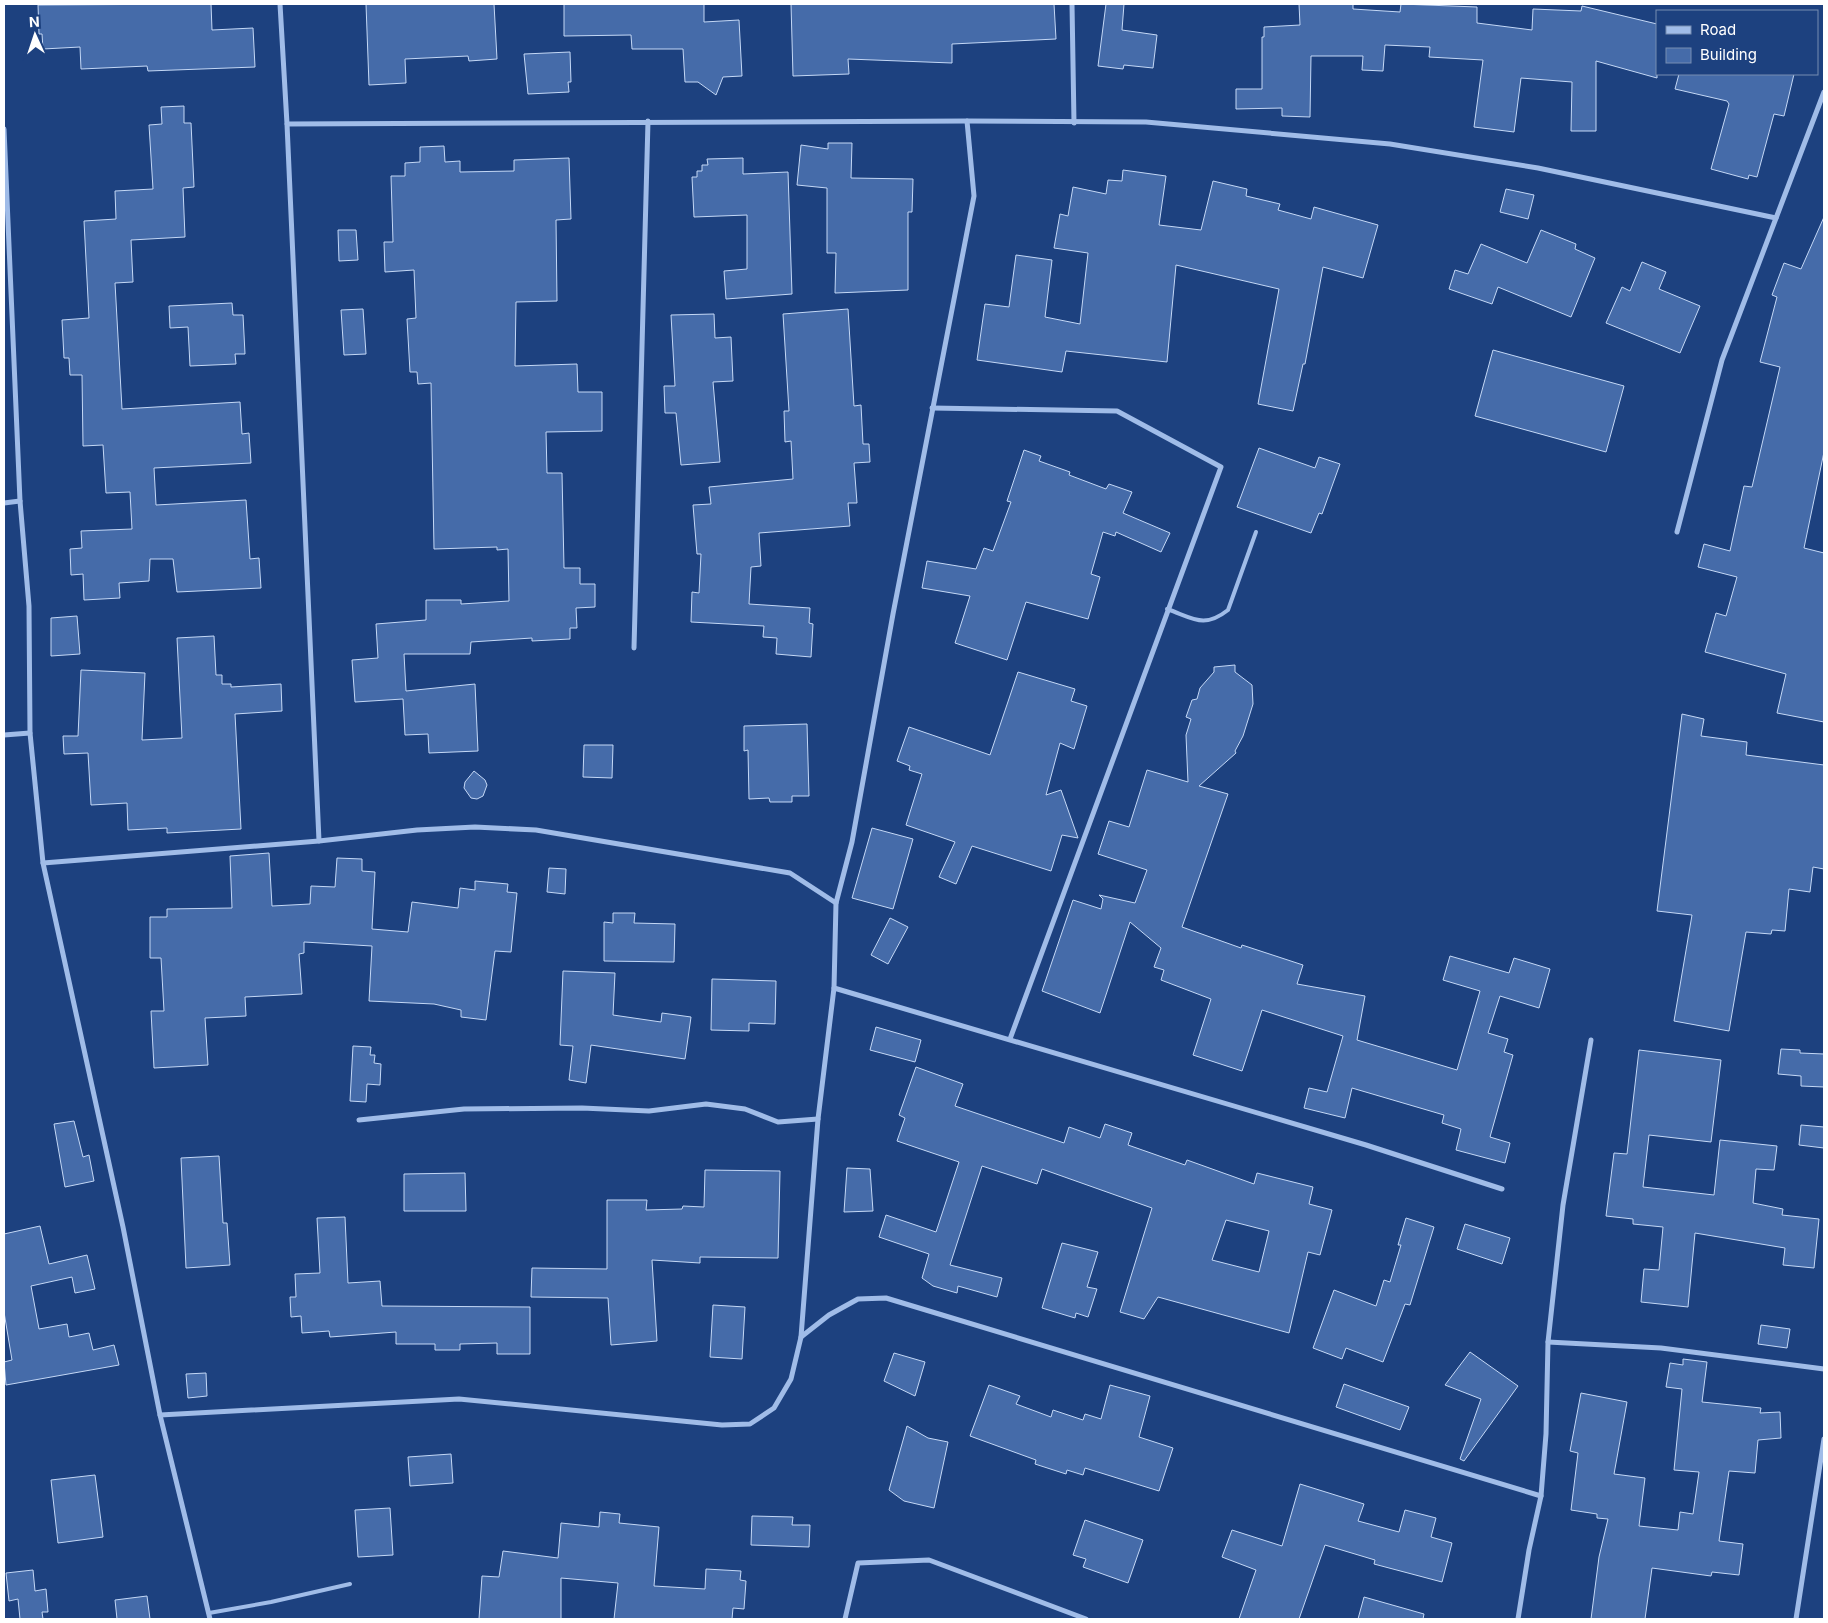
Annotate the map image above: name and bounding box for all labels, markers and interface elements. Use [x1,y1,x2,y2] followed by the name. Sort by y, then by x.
[10,10,60,60] north arrow
[1656,10,1818,75] legend
[29,13,40,30] text: N
[1700,20,1736,39] text: Road
[1700,45,1757,64] text: Building

